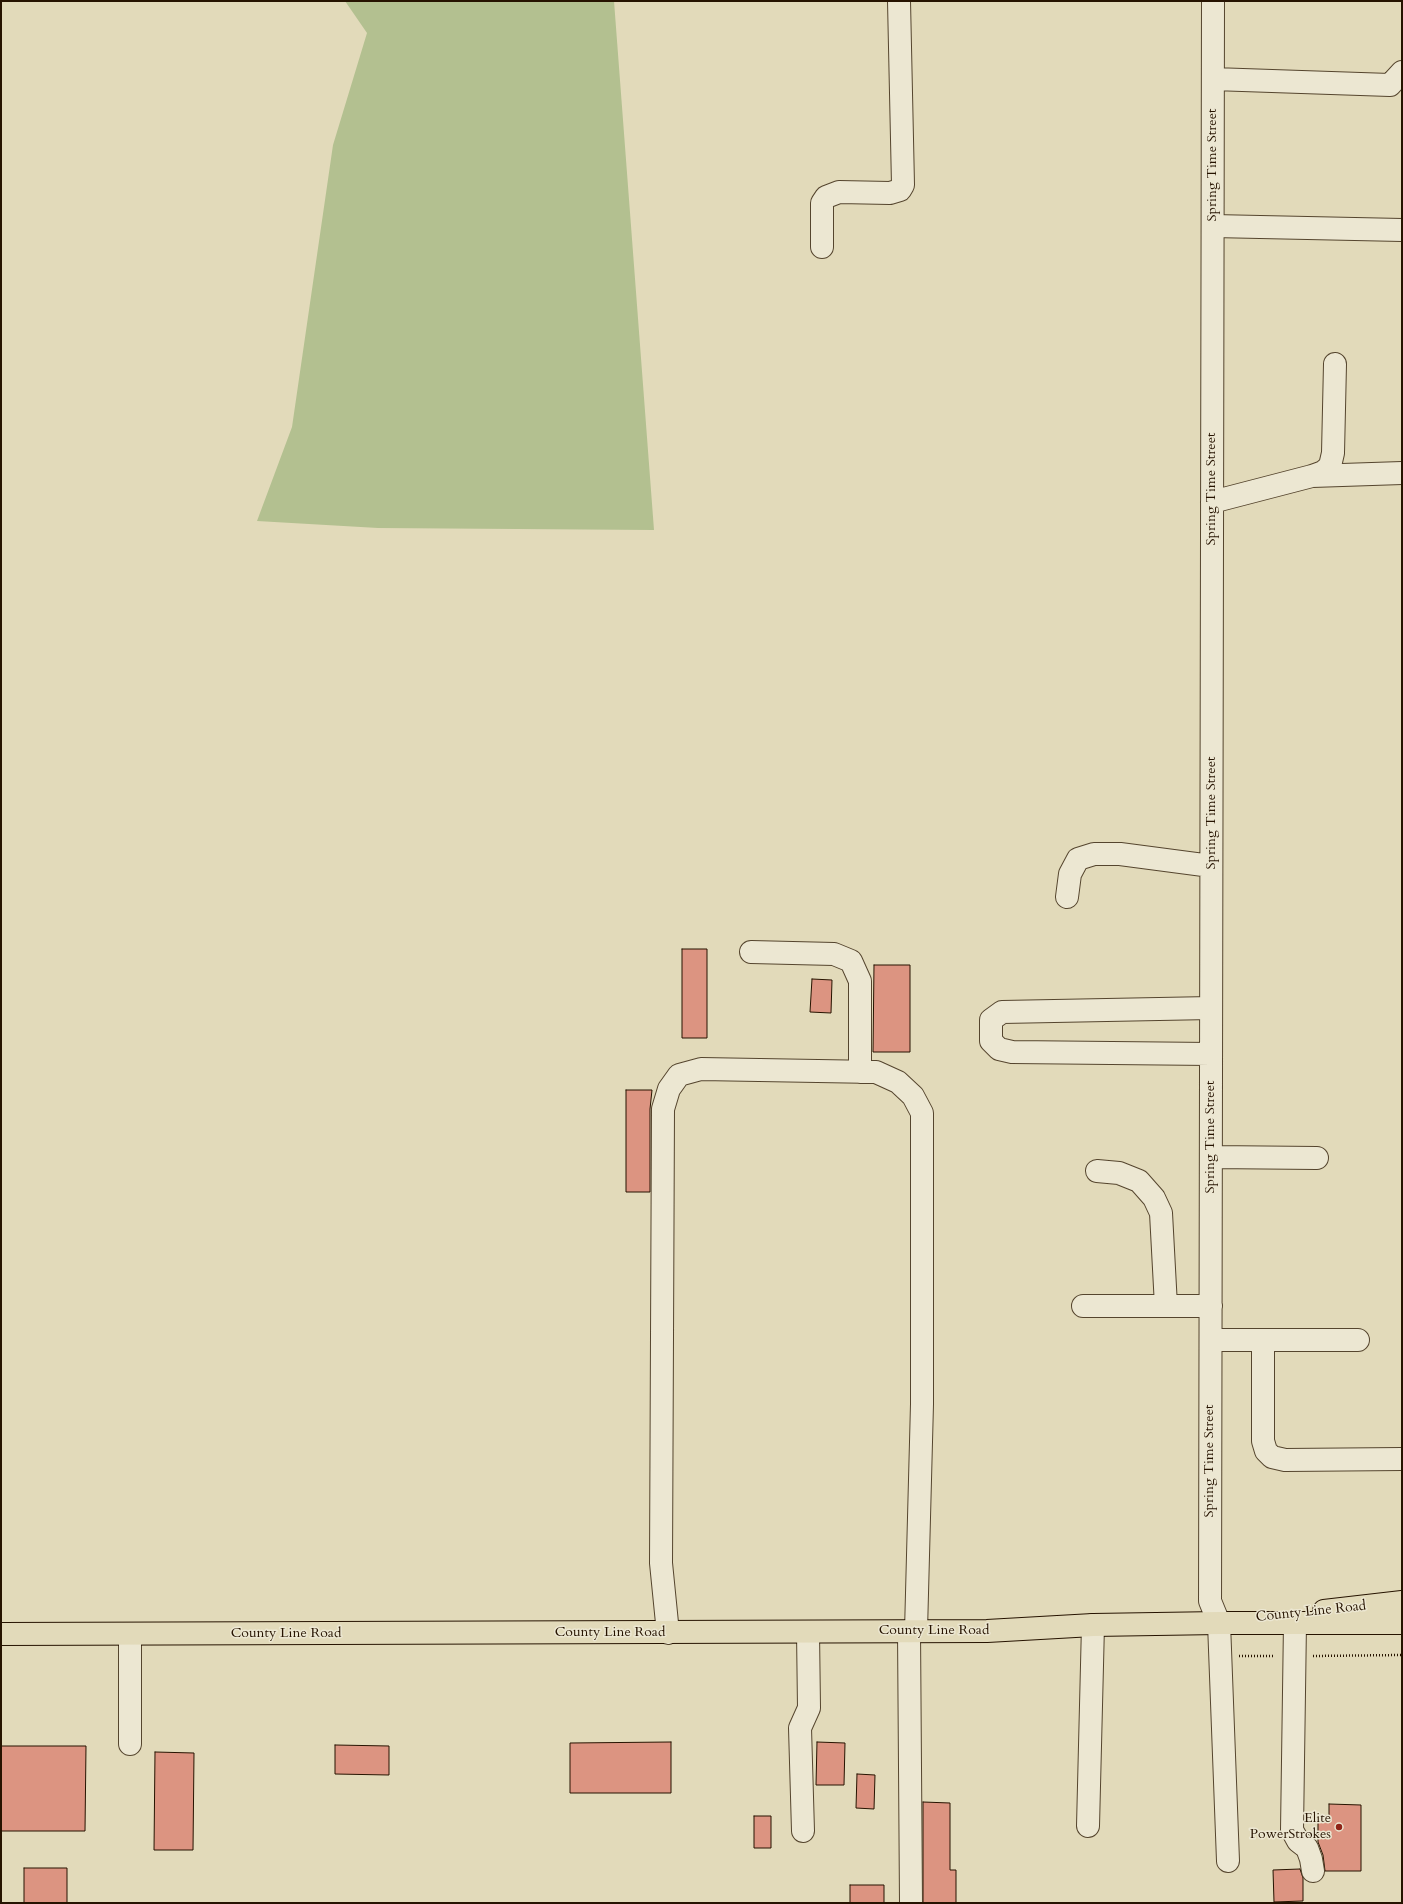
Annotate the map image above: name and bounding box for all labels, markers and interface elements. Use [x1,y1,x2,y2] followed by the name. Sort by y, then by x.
[1205,109,1221,221] street label: Spring Time Street
[1204,433,1220,545] street label: Spring Time Street
[1204,757,1220,869] street label: Spring Time Street
[1203,1081,1219,1193] street label: Spring Time Street
[1202,1405,1218,1517] street label: Spring Time Street
[1255,1598,1367,1626] street label: County Line Road
[879,1623,989,1639] street label: County Line Road
[555,1625,665,1641] street label: County Line Road
[231,1626,341,1642] street label: County Line Road
[1250,1811,1331,1844] place label: Elite PowerStrokes
[1334,1822,1344,1832] marker: Elite PowerStrokes

